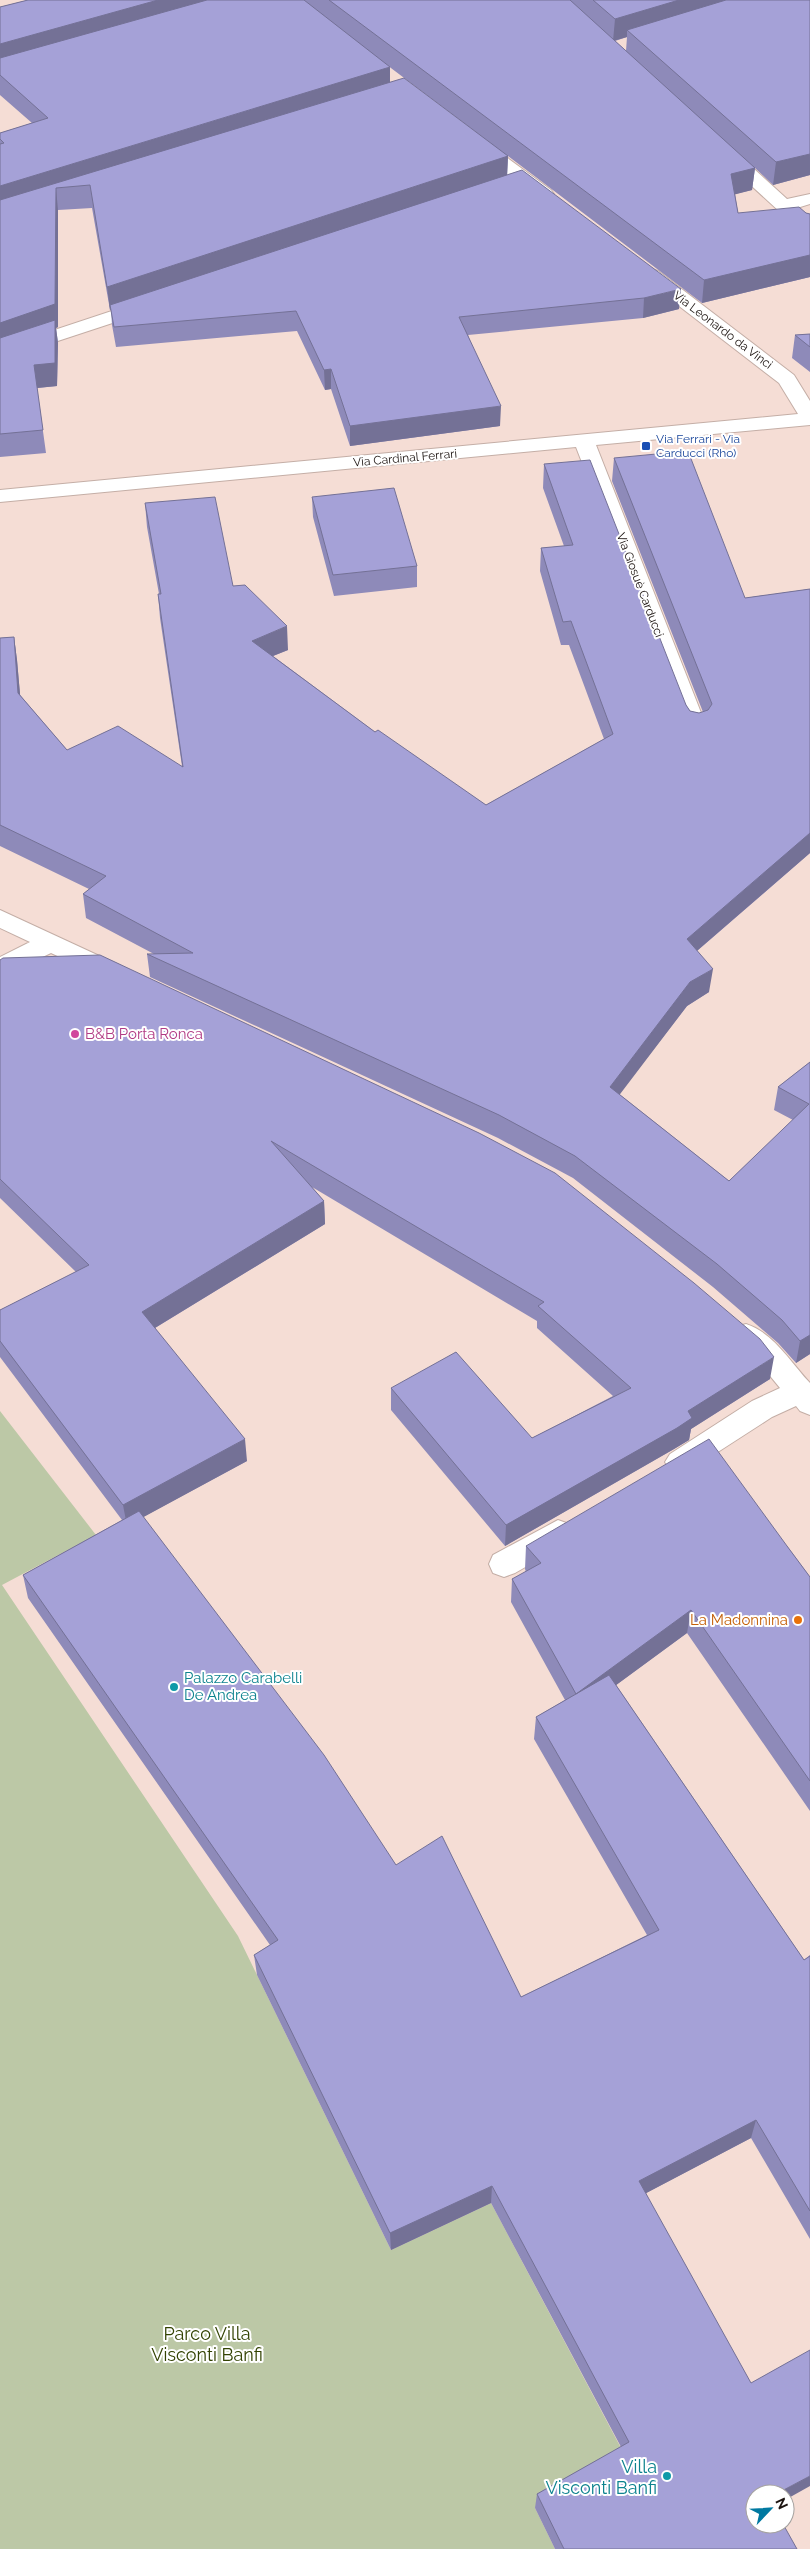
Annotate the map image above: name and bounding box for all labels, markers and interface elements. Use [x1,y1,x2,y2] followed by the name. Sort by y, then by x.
[671,288,775,372] street label: Via Leonardo da Vinci
[656,432,740,460] place label: Via Ferrari - Via Carducci (Rho)
[640,440,652,452] marker: Via Ferrari - Via Carducci (Rho)
[352,446,458,470] street label: Via Cardinal Ferrari
[614,531,666,639] street label: Via Giosuè Carducci
[85,1025,203,1043] place label: B&B Porta Ronca
[69,1028,81,1040] marker: B&B Porta Ronca
[690,1611,788,1629] place label: La Madonnina
[792,1614,804,1626] marker: La Madonnina
[184,1669,302,1704] place label: Palazzo Carabelli De Andrea
[168,1681,180,1693] marker: Palazzo Carabelli De Andrea
[151,2323,263,2365] park label: Parco Villa Visconti Banfi
[545,2456,657,2498] place label: Villa Visconti Banfi
[661,2470,673,2482] marker: Villa Visconti Banfi
[745,2484,795,2534] north arrow
[772,2495,791,2512] text: N

